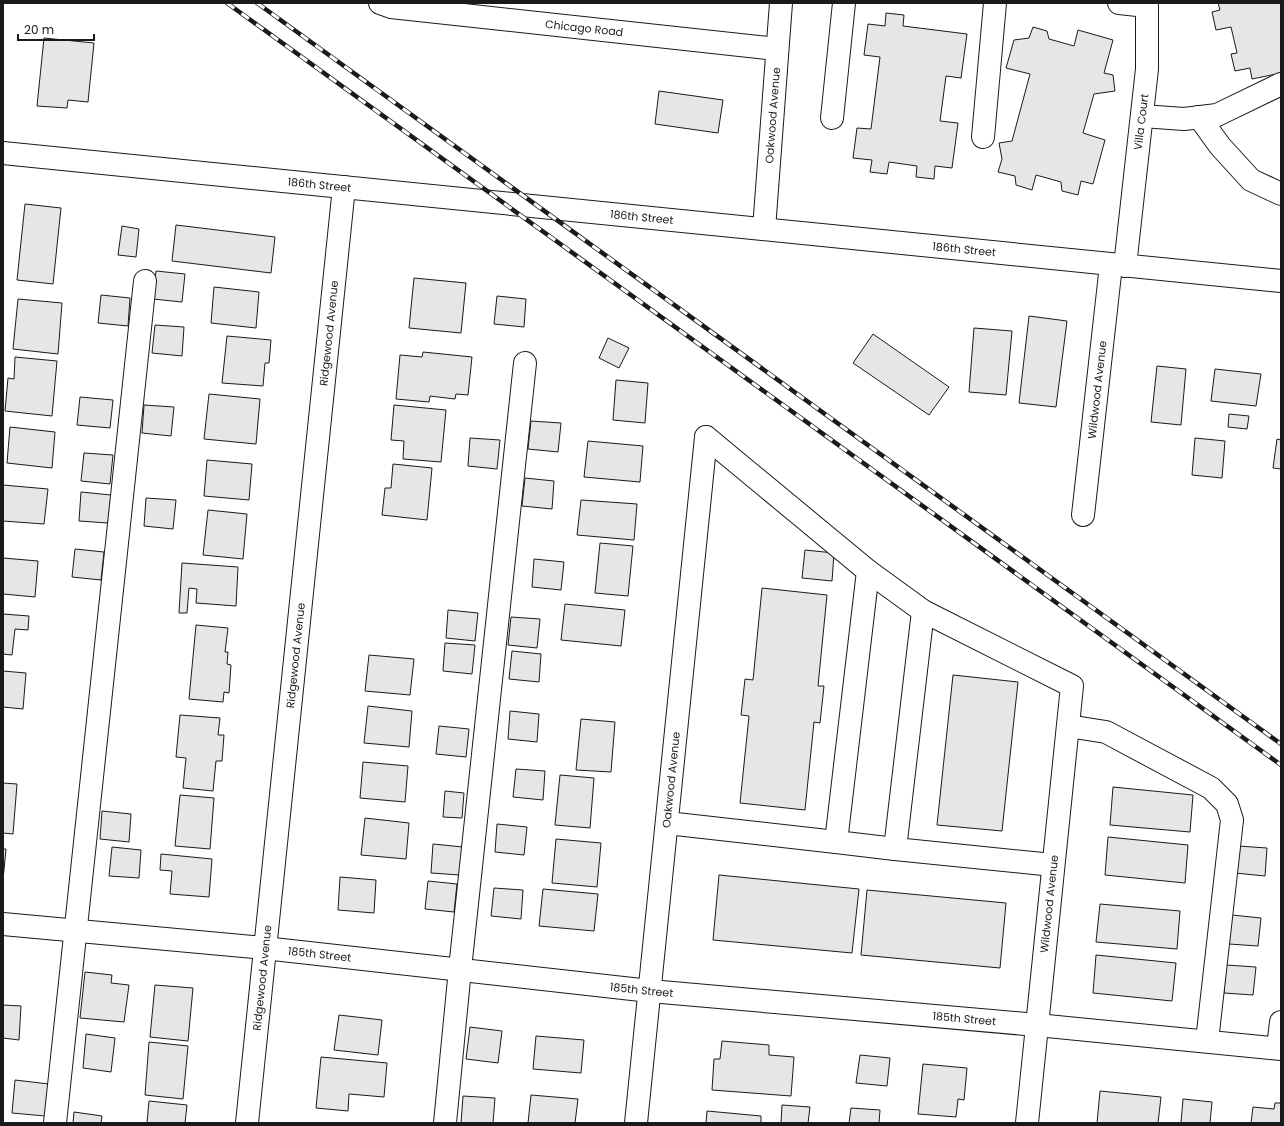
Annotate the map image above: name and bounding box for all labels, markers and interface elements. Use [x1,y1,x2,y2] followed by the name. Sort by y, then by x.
[18,16,94,42] scale bar
[544,16,624,40] street label: Chicago Road
[24,21,54,38] text: 20 m
[761,66,784,164] street label: Oakwood Avenue
[1130,93,1152,151] street label: Villa Court
[287,174,352,196] street label: 186th Street
[609,206,674,228] street label: 186th Street
[932,238,997,260] street label: 186th Street
[315,280,342,387] street label: Ridgewood Avenue
[1084,340,1110,440] street label: Wildwood Avenue
[282,602,309,709] street label: Ridgewood Avenue
[658,731,684,829] street label: Oakwood Avenue
[1036,854,1062,954] street label: Wildwood Avenue
[249,924,275,1031] street label: Ridgewood Avenue
[287,943,352,966] street label: 185th Street
[609,979,674,1001] street label: 185th Street
[932,1008,997,1029] street label: 185th Street

